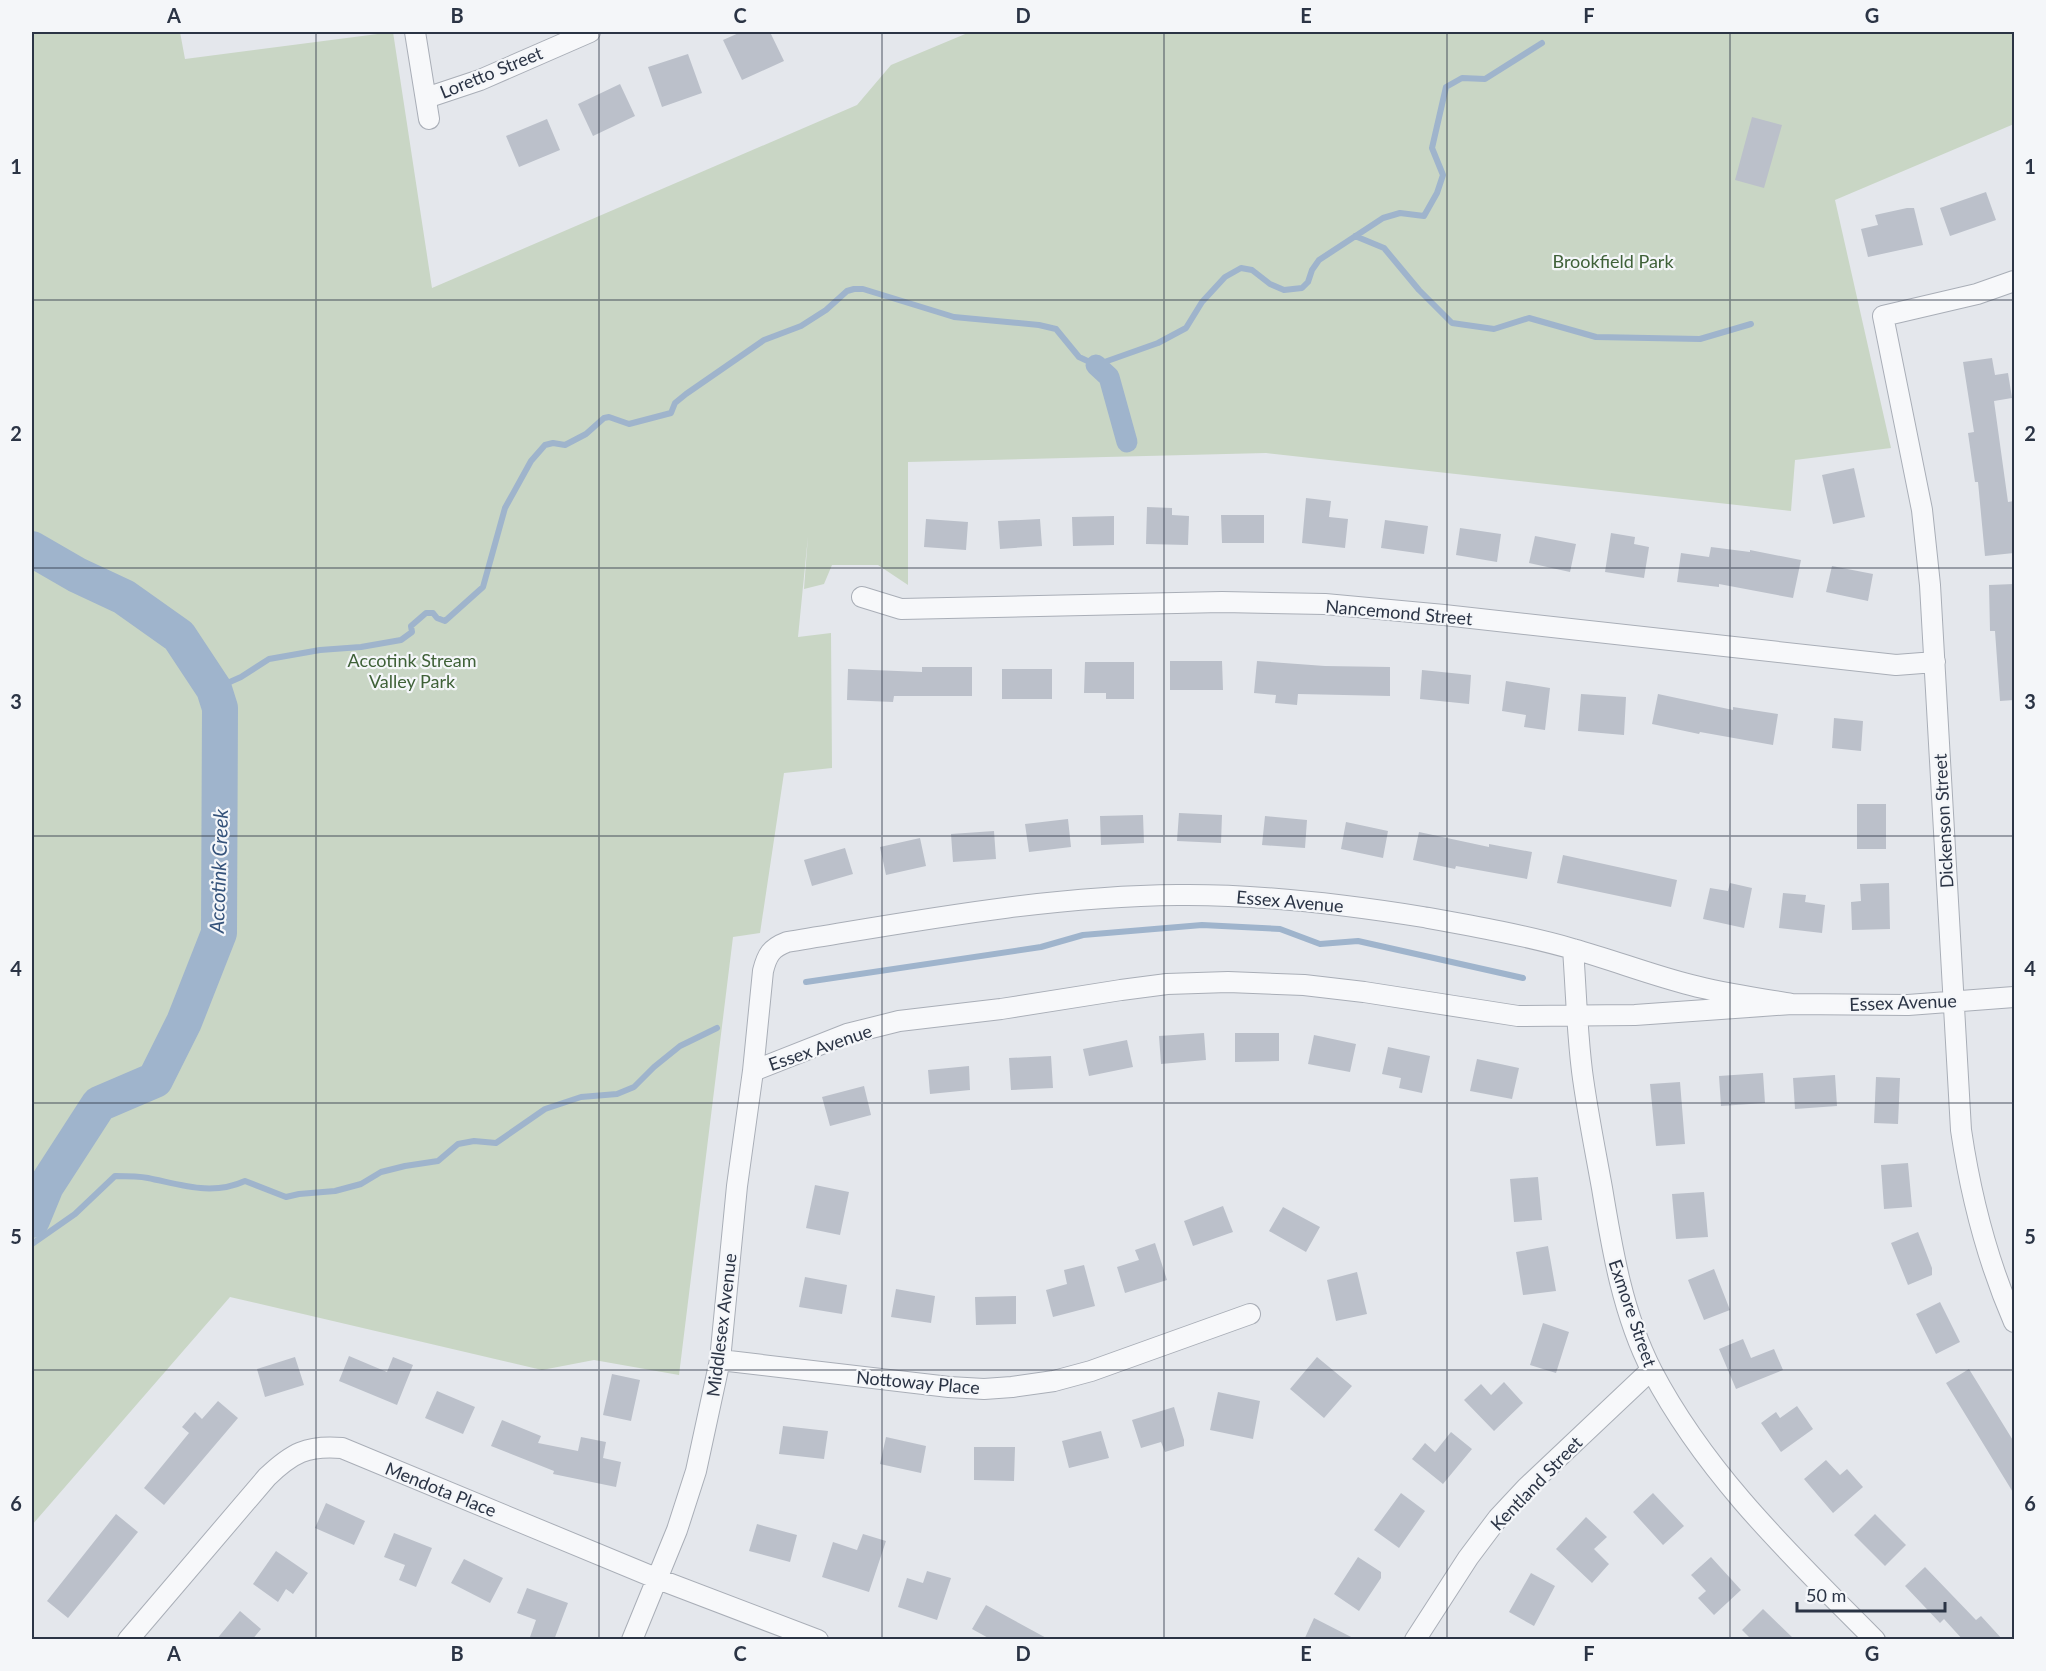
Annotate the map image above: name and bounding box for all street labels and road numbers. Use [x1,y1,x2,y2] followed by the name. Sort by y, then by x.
[436,41,546,103] street label: Loretto Street
[1325,595,1474,629] street label: Nancemond Street
[1928,753,1958,889] street label: Dickenson Street
[1235,885,1345,917] street label: Essex Avenue
[1849,989,1957,1015] street label: Essex Avenue
[765,1019,875,1075] street label: Essex Avenue
[701,1252,741,1398] street label: Middlesex Avenue
[1604,1256,1662,1370] street label: Exmore Street
[855,1366,981,1398] street label: Nottoway Place
[1486,1431,1587,1535] street label: Kentland Street
[382,1457,500,1521] street label: Mendota Place

